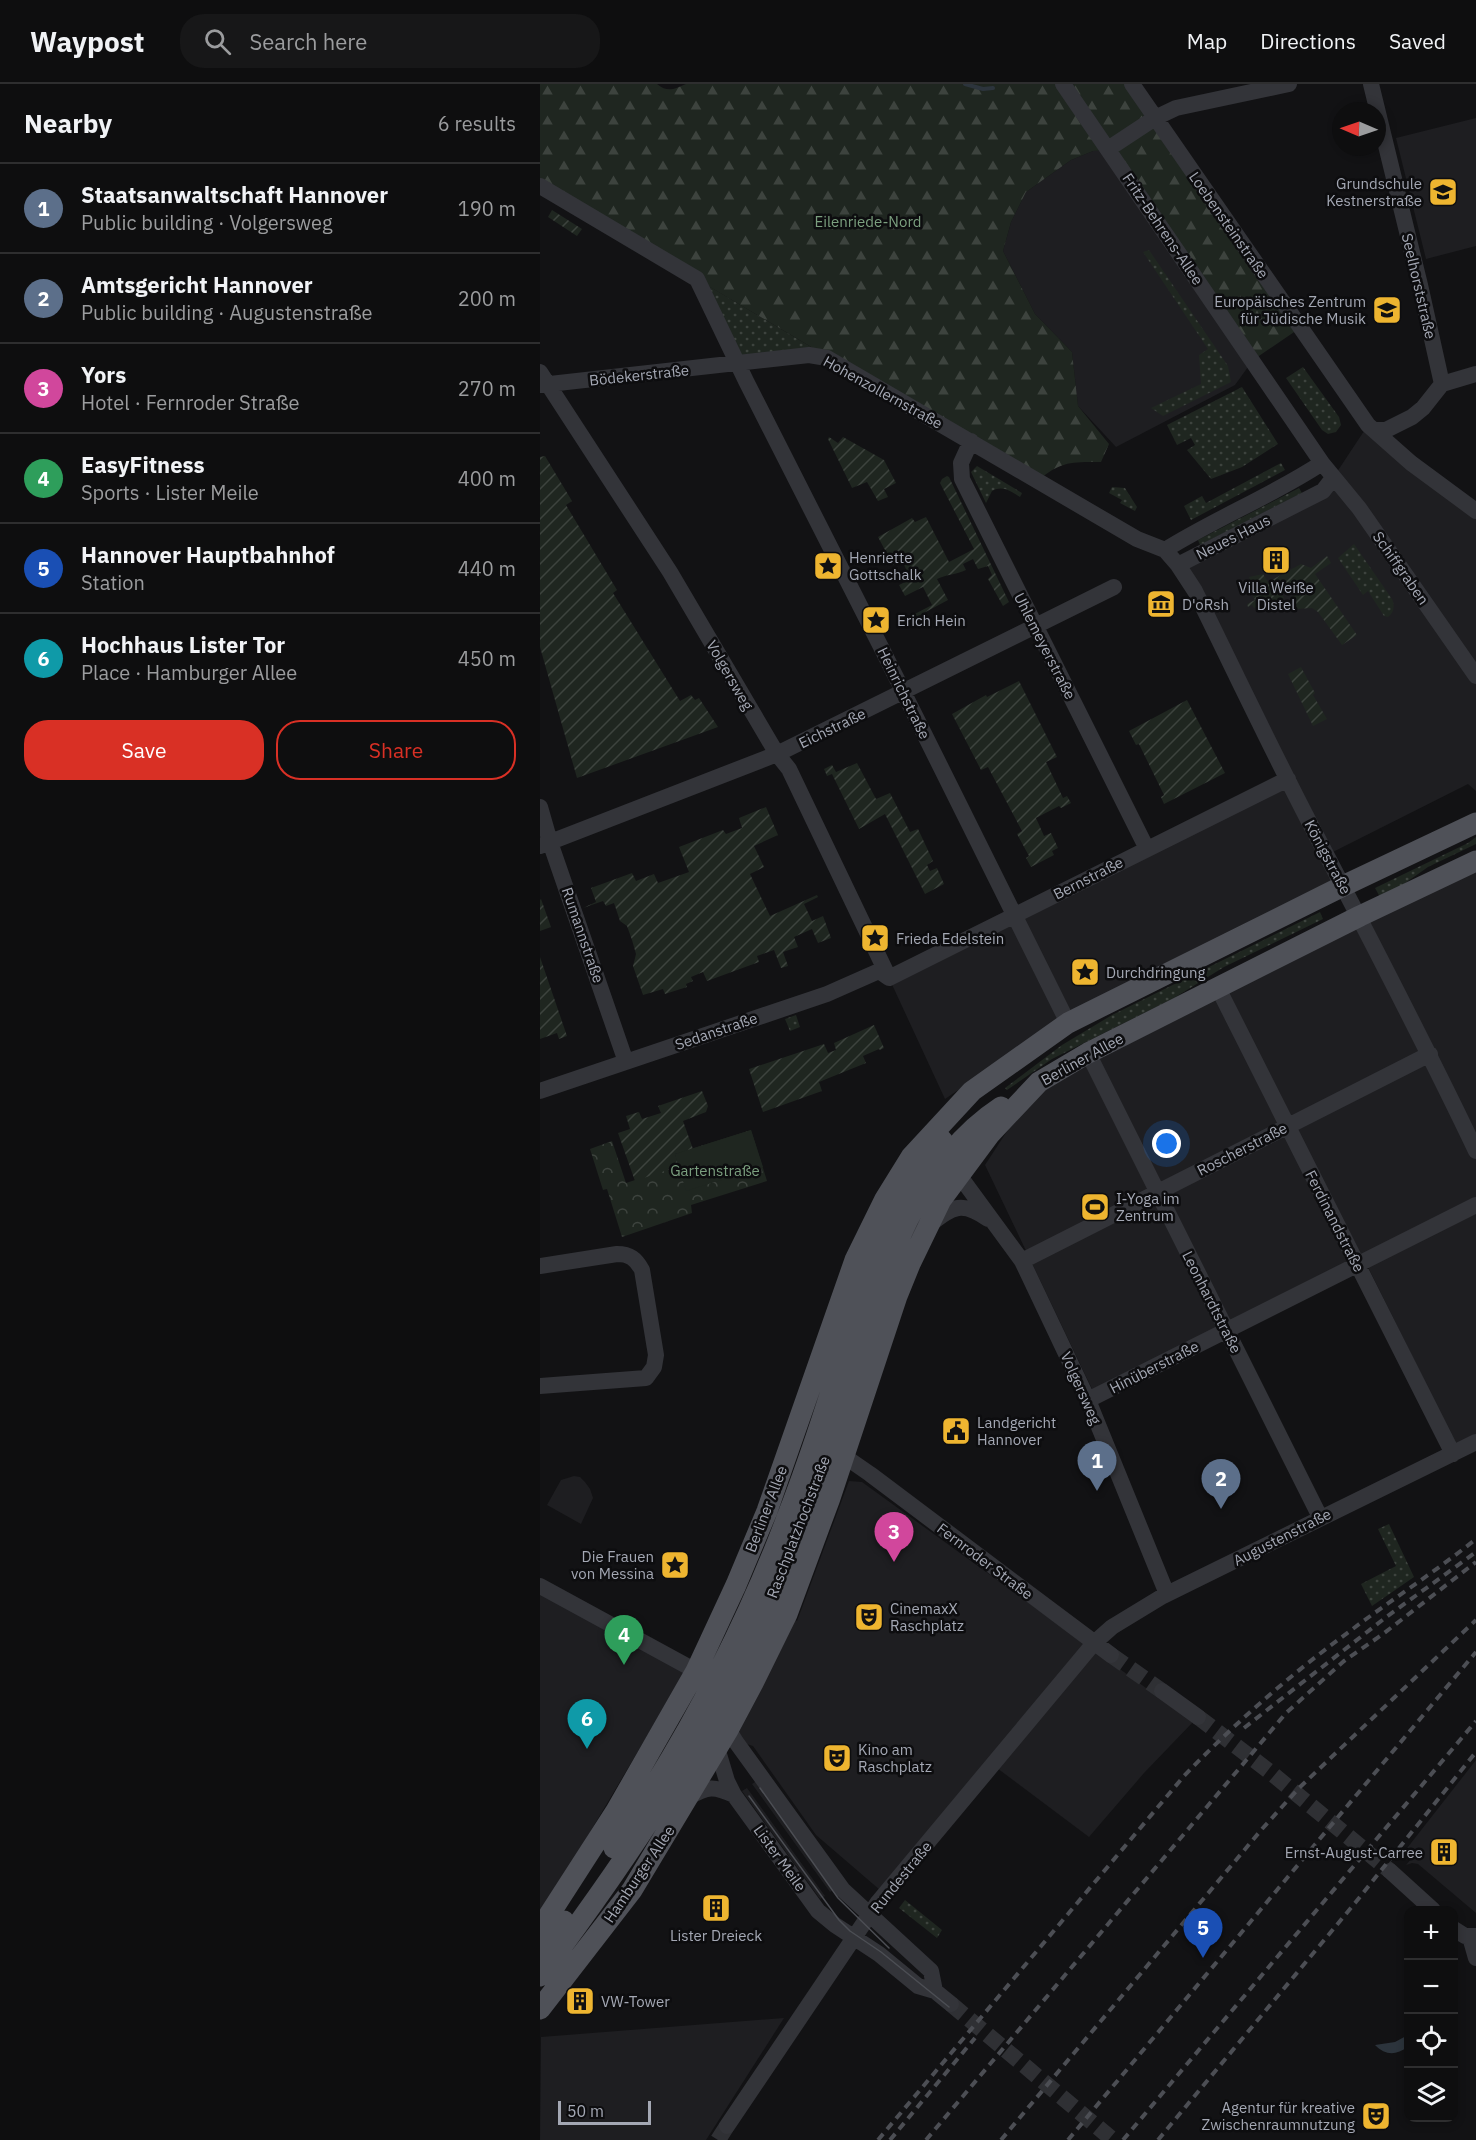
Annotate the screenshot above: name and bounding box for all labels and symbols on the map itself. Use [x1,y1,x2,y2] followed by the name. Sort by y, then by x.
[1332,102,1386,156] north arrow
[1185,168,1273,282] street label: Loebensteinstraße
[1118,169,1208,289] street label: Fritz-Behrens-Allee
[1326,174,1422,210] place label: Grundschule Kestnerstraße
[1427,176,1459,208] school or university icon: Grundschule Kestnerstraße
[814,212,922,231] park label: Eilenriede-Nord
[1398,231,1440,341] street label: Seelhorststraße
[1214,292,1366,328] place label: Europäisches Zentrum für Jüdische Musik
[1371,294,1403,326] school or university icon: Europäisches Zentrum für Jüdische Musik
[820,351,946,433] street label: Hohenzollernstraße
[588,360,690,390] street label: Bödekerstraße
[1193,510,1273,564] street label: Neues Haus
[1369,528,1433,608] street label: Schiffgraben
[1260,544,1292,576] building icon: Villa Weiße Distel
[849,548,922,584] place label: Henriette Gottschalk
[812,550,844,582] place icon: Henriette Gottschalk
[1238,578,1314,614] place label: Villa Weiße Distel
[1145,588,1177,620] museum icon: D'oRsh
[1010,589,1080,703] street label: Uhlemeyerstraße
[1182,595,1229,614] place label: D'oRsh
[860,604,892,636] place icon: Erich Hein
[897,611,966,630] place label: Erich Hein
[702,637,758,713] street label: Volgersweg
[874,644,934,742] street label: Heinrichstraße
[795,704,869,752] street label: Eichstraße
[1300,817,1356,897] street label: Königstraße
[1050,852,1126,904] street label: Bernstraße
[558,885,608,985] street label: Rumannstraße
[859,922,891,954] place icon: Frieda Edelstein
[896,929,1004,948] place label: Frieda Edelstein
[1069,956,1101,988] place icon: Durchdringung
[1106,963,1205,982] place label: Durchdringung
[672,1008,760,1054] street label: Sedanstraße
[1037,1029,1127,1089] street label: Berliner Allee
[1194,1118,1290,1180] street label: Roscherstraße
[1152,1129,1181,1158] your location
[670,1161,760,1180] park label: Gartenstraße
[1301,1167,1369,1275] street label: Ferdinandstraße
[1116,1189,1180,1225] place label: I-Yoga im Zentrum
[1079,1191,1111,1223] sports icon: I-Yoga im Zentrum
[1178,1248,1246,1356] street label: Leonhardtstraße
[1106,1336,1202,1398] street label: Hinüberstraße
[1057,1349,1105,1427] street label: Volgersweg
[977,1413,1056,1449] place label: Landgericht Hannover
[940,1415,972,1447] public building icon: Landgericht Hannover
[1078,1442,1116,1491] pin: 1
[762,1453,834,1601] street label: Raschplatzhochstraße
[1202,1460,1240,1509] pin: 2
[741,1463,791,1555] street label: Berliner Allee
[1230,1504,1334,1570] street label: Augustenstraße
[874,1512,914,1562] pin: 3
[933,1519,1037,1603] street label: Fernroder Straße
[571,1547,654,1583] place label: Die Frauen von Messina
[659,1549,691,1581] place icon: Die Frauen von Messina
[890,1599,964,1635] place label: CinemaxX Raschplatz
[853,1601,885,1633] theatre icon: CinemaxX Raschplatz
[604,1616,644,1665] pin: 4
[568,1700,606,1749] pin: 6
[858,1740,932,1776] place label: Kino am Raschplatz
[821,1742,853,1774] theatre icon: Kino am Raschplatz
[750,1821,810,1895] street label: Lister Meile
[599,1822,679,1926] street label: Hamburger Allee
[1428,1836,1460,1868] building icon: Ernst-August-Carree
[866,1837,936,1917] street label: Rundestraße
[1285,1843,1423,1862] place label: Ernst-August-Carree
[700,1892,732,1924] building icon: Lister Dreieck
[1184,1908,1222,1958] pin: 5
[670,1926,762,1945] place label: Lister Dreieck
[564,1985,596,2017] building icon: VW-Tower
[601,1992,670,2011] place label: VW-Tower
[558,2098,651,2126] scale bar
[1202,2098,1355,2134] place label: Agentur für kreative Zwischenraumnutzung
[1360,2100,1392,2132] theatre icon: Agentur für kreative Zwischenraumnutzung

